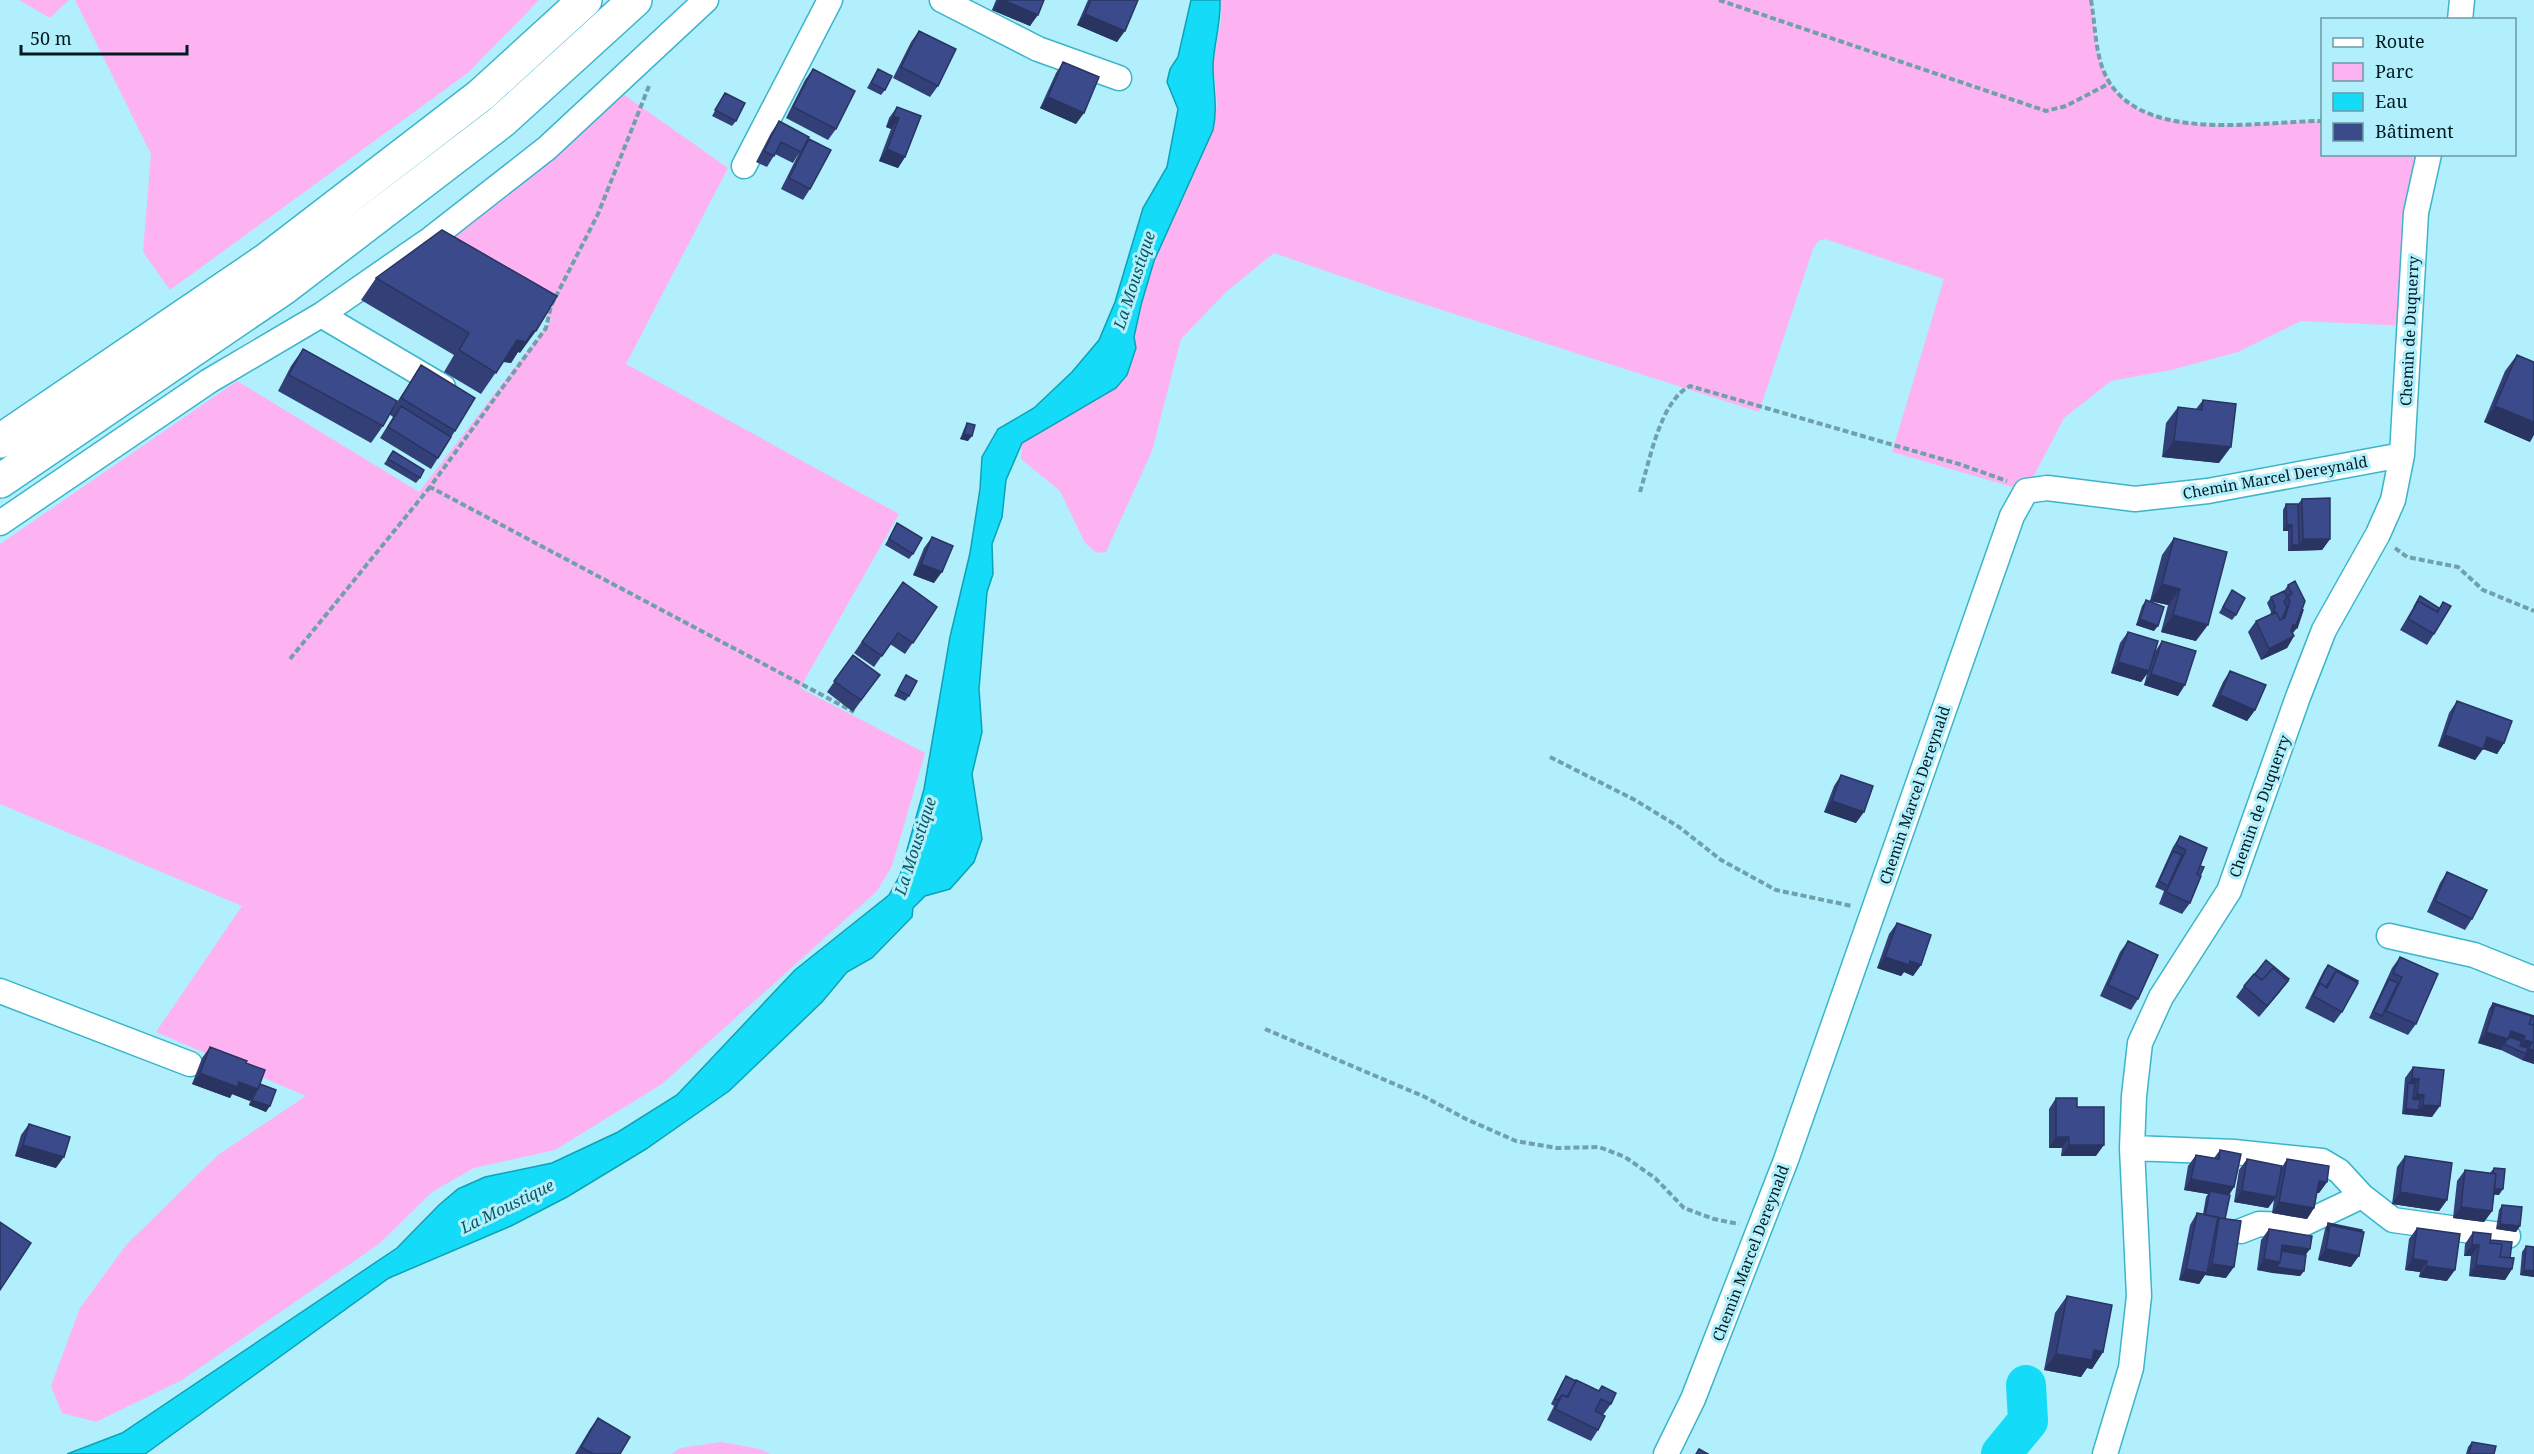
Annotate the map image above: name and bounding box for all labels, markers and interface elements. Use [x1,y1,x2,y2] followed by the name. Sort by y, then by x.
[21,18,188,56] scale bar
[2321,18,2516,156] legend
[30,26,72,50] text: 50 m
[2375,29,2425,53] text: Route
[2375,59,2413,83] text: Parc
[2375,89,2408,113] text: Eau
[2375,119,2454,143] text: Bâtiment
[1108,228,1160,333] water label: La Moustique
[2395,255,2423,407] street label: Chemin de Duquerry
[2181,451,2369,503] street label: Chemin Marcel Dereynald
[1874,703,1954,887] street label: Chemin Marcel Dereynald
[2224,732,2294,880] street label: Chemin de Duquerry
[889,794,941,899] water label: La Moustique
[1707,1162,1793,1344] street label: Chemin Marcel Dereynald
[456,1174,558,1239] water label: La Moustique

